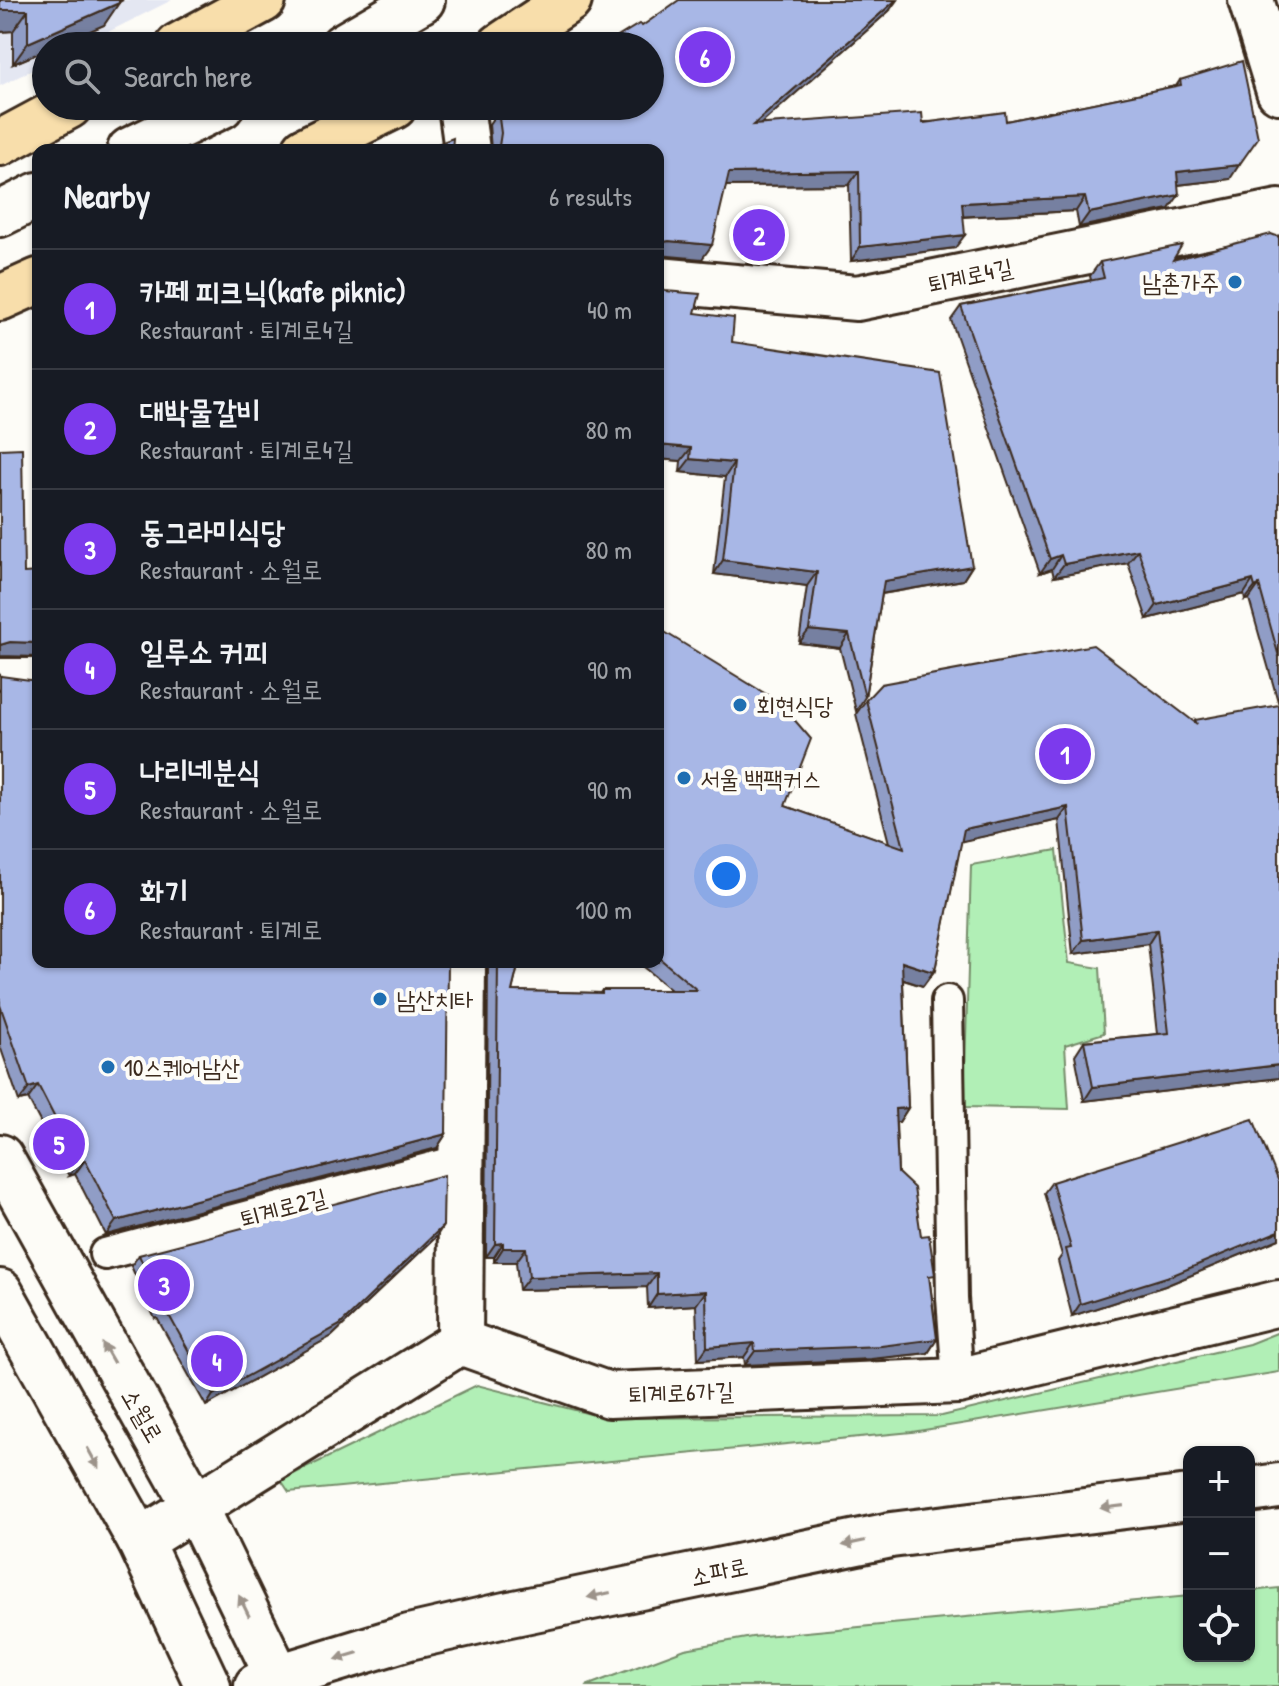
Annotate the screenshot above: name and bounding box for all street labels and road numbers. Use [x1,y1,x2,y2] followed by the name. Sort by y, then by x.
[924,250,1016,300] street label: 퇴계로4길
[236,1180,330,1234] street label: 퇴계로2길
[627,1374,735,1410] street label: 퇴계로6가길
[115,1382,171,1448] street label: 소월로
[687,1549,751,1593] street label: 소파로

